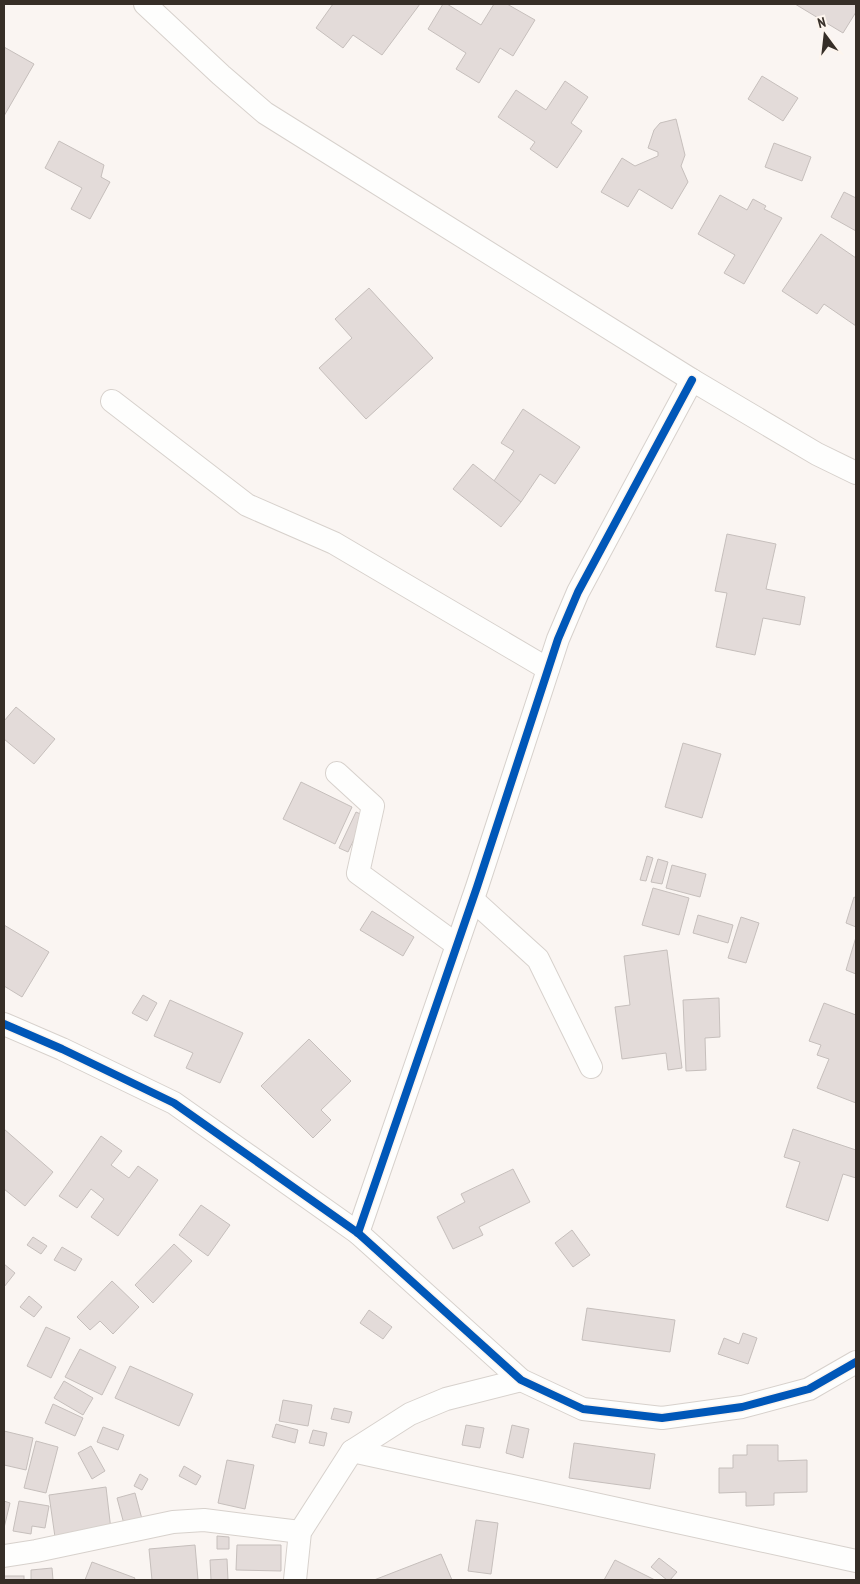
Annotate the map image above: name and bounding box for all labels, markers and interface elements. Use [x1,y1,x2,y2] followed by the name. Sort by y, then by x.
[800,10,850,60] north arrow
[816,13,828,32] text: N

